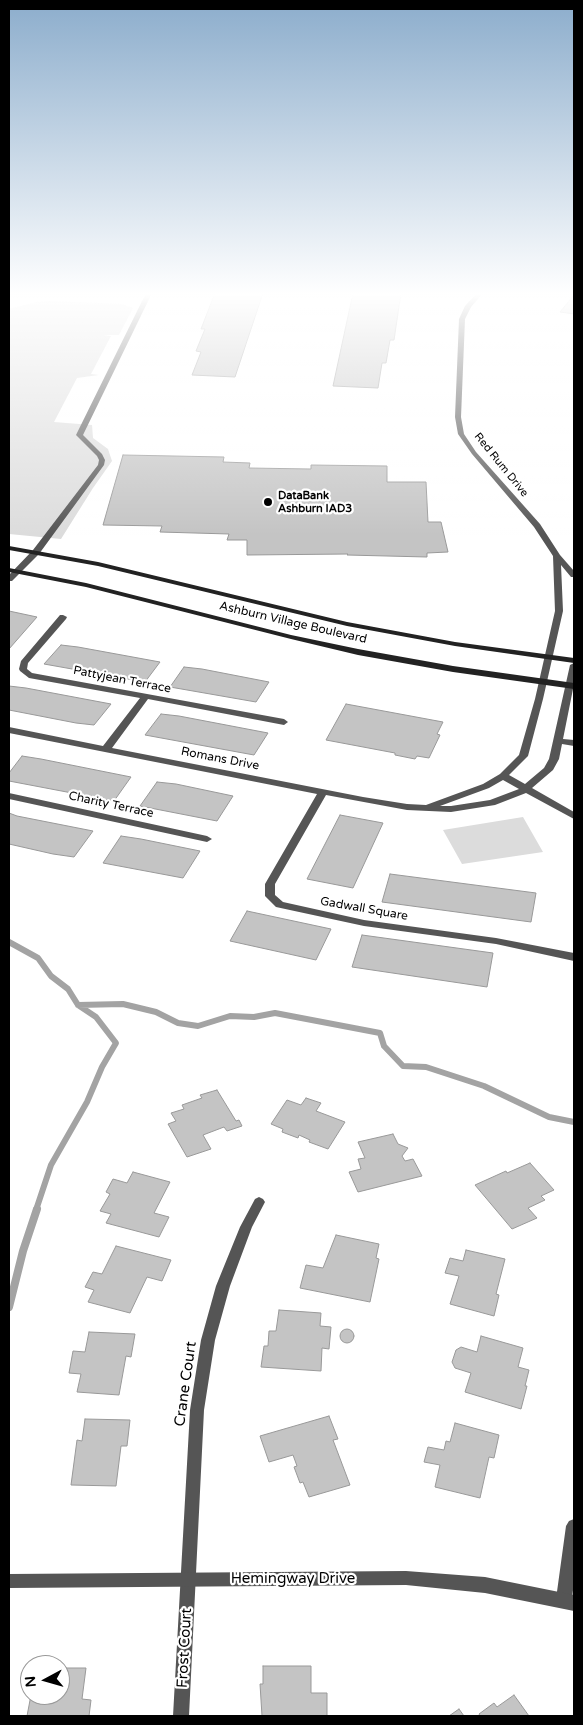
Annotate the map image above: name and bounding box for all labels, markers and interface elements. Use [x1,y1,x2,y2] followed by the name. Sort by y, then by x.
[471,430,531,500] street label: Red Rum Drive
[278,489,352,515] place label: DataBank Ashburn IAD3
[262,496,274,508] marker: DataBank Ashburn IAD3
[218,599,368,647] street label: Ashburn Village Boulevard
[72,663,172,697] street label: Pattyjean Terrace
[180,744,260,774] street label: Romans Drive
[67,789,155,821] street label: Charity Terrace
[319,894,409,924] street label: Gadwall Square
[171,1340,201,1428] street label: Crane Court
[231,1570,355,1588] street label: Hemingway Drive
[174,1608,196,1688] street label: Frost Court
[20,1655,70,1705] north arrow
[22,1675,40,1688] text: N

